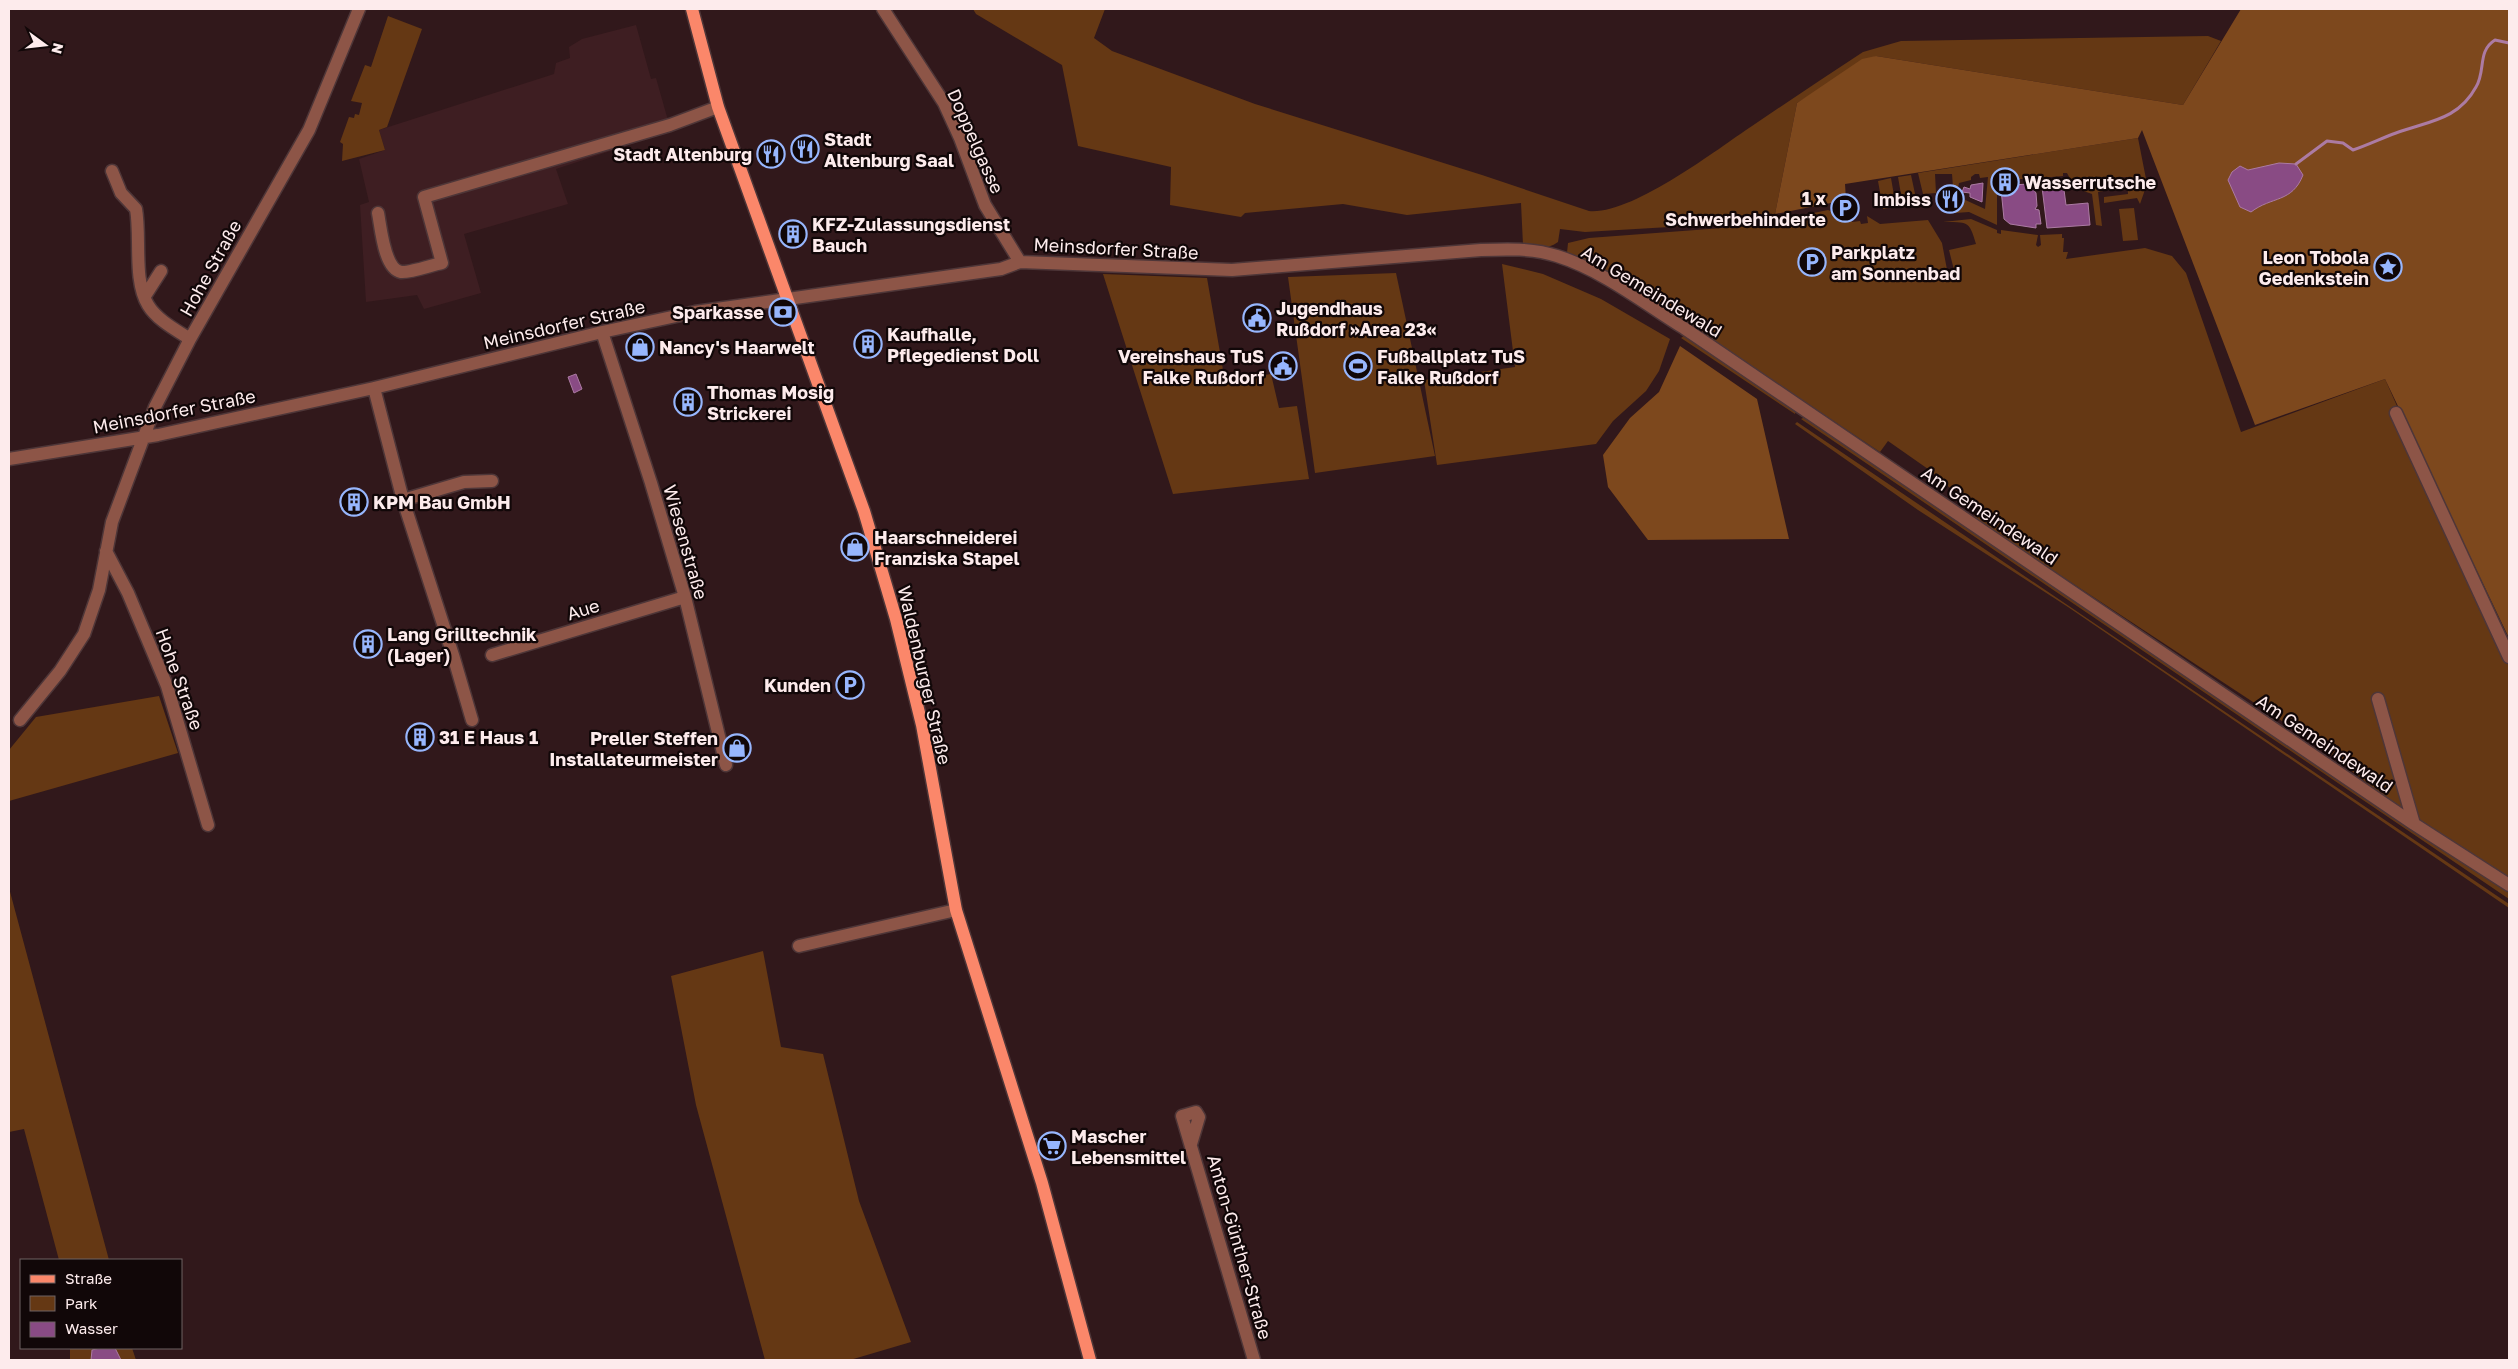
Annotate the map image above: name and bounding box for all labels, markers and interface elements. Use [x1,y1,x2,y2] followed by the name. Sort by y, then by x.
[20,20,70,70] north arrow
[48,41,68,56] text: N
[943,85,1009,197] street label: Doppelgasse
[824,128,954,171] place label: Stadt Altenburg Saal
[790,134,820,164] restaurant icon: Stadt Altenburg Saal
[756,139,786,169] restaurant icon: Stadt Altenburg
[613,143,752,165] place label: Stadt Altenburg
[1990,167,2020,197] building icon: Wasserrutsche
[2024,171,2157,193] place label: Wasserrutsche
[1935,184,1965,214] restaurant icon: Imbiss
[1665,187,1827,230] place label: 1 x Schwerbehinderte
[1873,188,1931,210] place label: Imbiss
[1830,193,1860,223] parking icon: 1 x Schwerbehinderte
[812,213,1010,256] place label: KFZ-Zulassungsdienst Bauch
[175,216,245,320] street label: Hohe Straße
[778,219,808,249] building icon: KFZ-Zulassungsdienst Bauch
[1033,233,1199,263] street label: Meinsdorfer Straße
[1578,240,1726,342] street label: Am Gemeindewald
[1831,241,1960,284] place label: Parkplatz am Sonnenbad
[2259,246,2369,289] place label: Leon Tobola Gedenkstein
[1797,247,1827,277] parking icon: Parkplatz am Sonnenbad
[2373,252,2403,282] place icon: Leon Tobola Gedenkstein
[481,295,647,353] street label: Meinsdorfer Straße
[768,297,798,327] bank icon: Sparkasse
[1276,297,1436,340] place label: Jugendhaus Rußdorf »Area 23«
[672,301,764,323] place label: Sparkasse
[1242,303,1272,333] public building icon: Jugendhaus Rußdorf »Area 23«
[887,323,1039,366] place label: Kaufhalle, Pflegedienst Doll
[853,329,883,359] building icon: Kaufhalle, Pflegedienst Doll
[625,332,655,362] shop icon: Nancy's Haarwelt
[659,336,815,358] place label: Nancy's Haarwelt
[1118,345,1264,388] place label: Vereinshaus TuS Falke Rußdorf
[1377,345,1525,388] place label: Fußballplatz TuS Falke Rußdorf
[1268,351,1298,381] public building icon: Vereinshaus TuS Falke Rußdorf
[1343,351,1373,381] sports icon: Fußballplatz TuS Falke Rußdorf
[707,381,834,424] place label: Thomas Mosig Strickerei
[91,384,257,438] street label: Meinsdorfer Straße
[673,387,703,417] building icon: Thomas Mosig Strickerei
[1917,461,2063,569] street label: Am Gemeindewald
[659,482,713,602] street label: Wiesenstraße
[339,487,369,517] building icon: KPM Bau GmbH
[373,491,511,513] place label: KPM Bau GmbH
[874,526,1019,569] place label: Haarschneiderei Franziska Stapel
[840,532,870,562] shop icon: Haarschneiderei Franziska Stapel
[894,583,956,767] street label: Waldenburger Straße
[564,594,602,624] street label: Aue
[387,623,537,666] place label: Lang Grilltechnik (Lager)
[151,625,209,733] street label: Hohe Straße
[353,629,383,659] building icon: Lang Grilltechnik (Lager)
[835,670,865,700] parking icon: Kunden
[764,674,831,696] place label: Kunden
[2252,689,2398,797] street label: Am Gemeindewald
[405,722,435,752] building icon: 31 E Haus 1
[439,726,538,748] place label: 31 E Haus 1
[549,727,718,770] place label: Preller Steffen Installateurmeister
[722,733,752,763] shop icon: Preller Steffen Installateurmeister
[1071,1125,1186,1168] place label: Mascher Lebensmittel
[1037,1131,1067,1161] supermarket icon: Mascher Lebensmittel
[1203,1152,1277,1342] street label: Anton-Günther-Straße
[20,1259,182,1349] legend
[65,1269,112,1287] text: Straße
[65,1294,98,1312] text: Park
[65,1319,118,1337] text: Wasser

